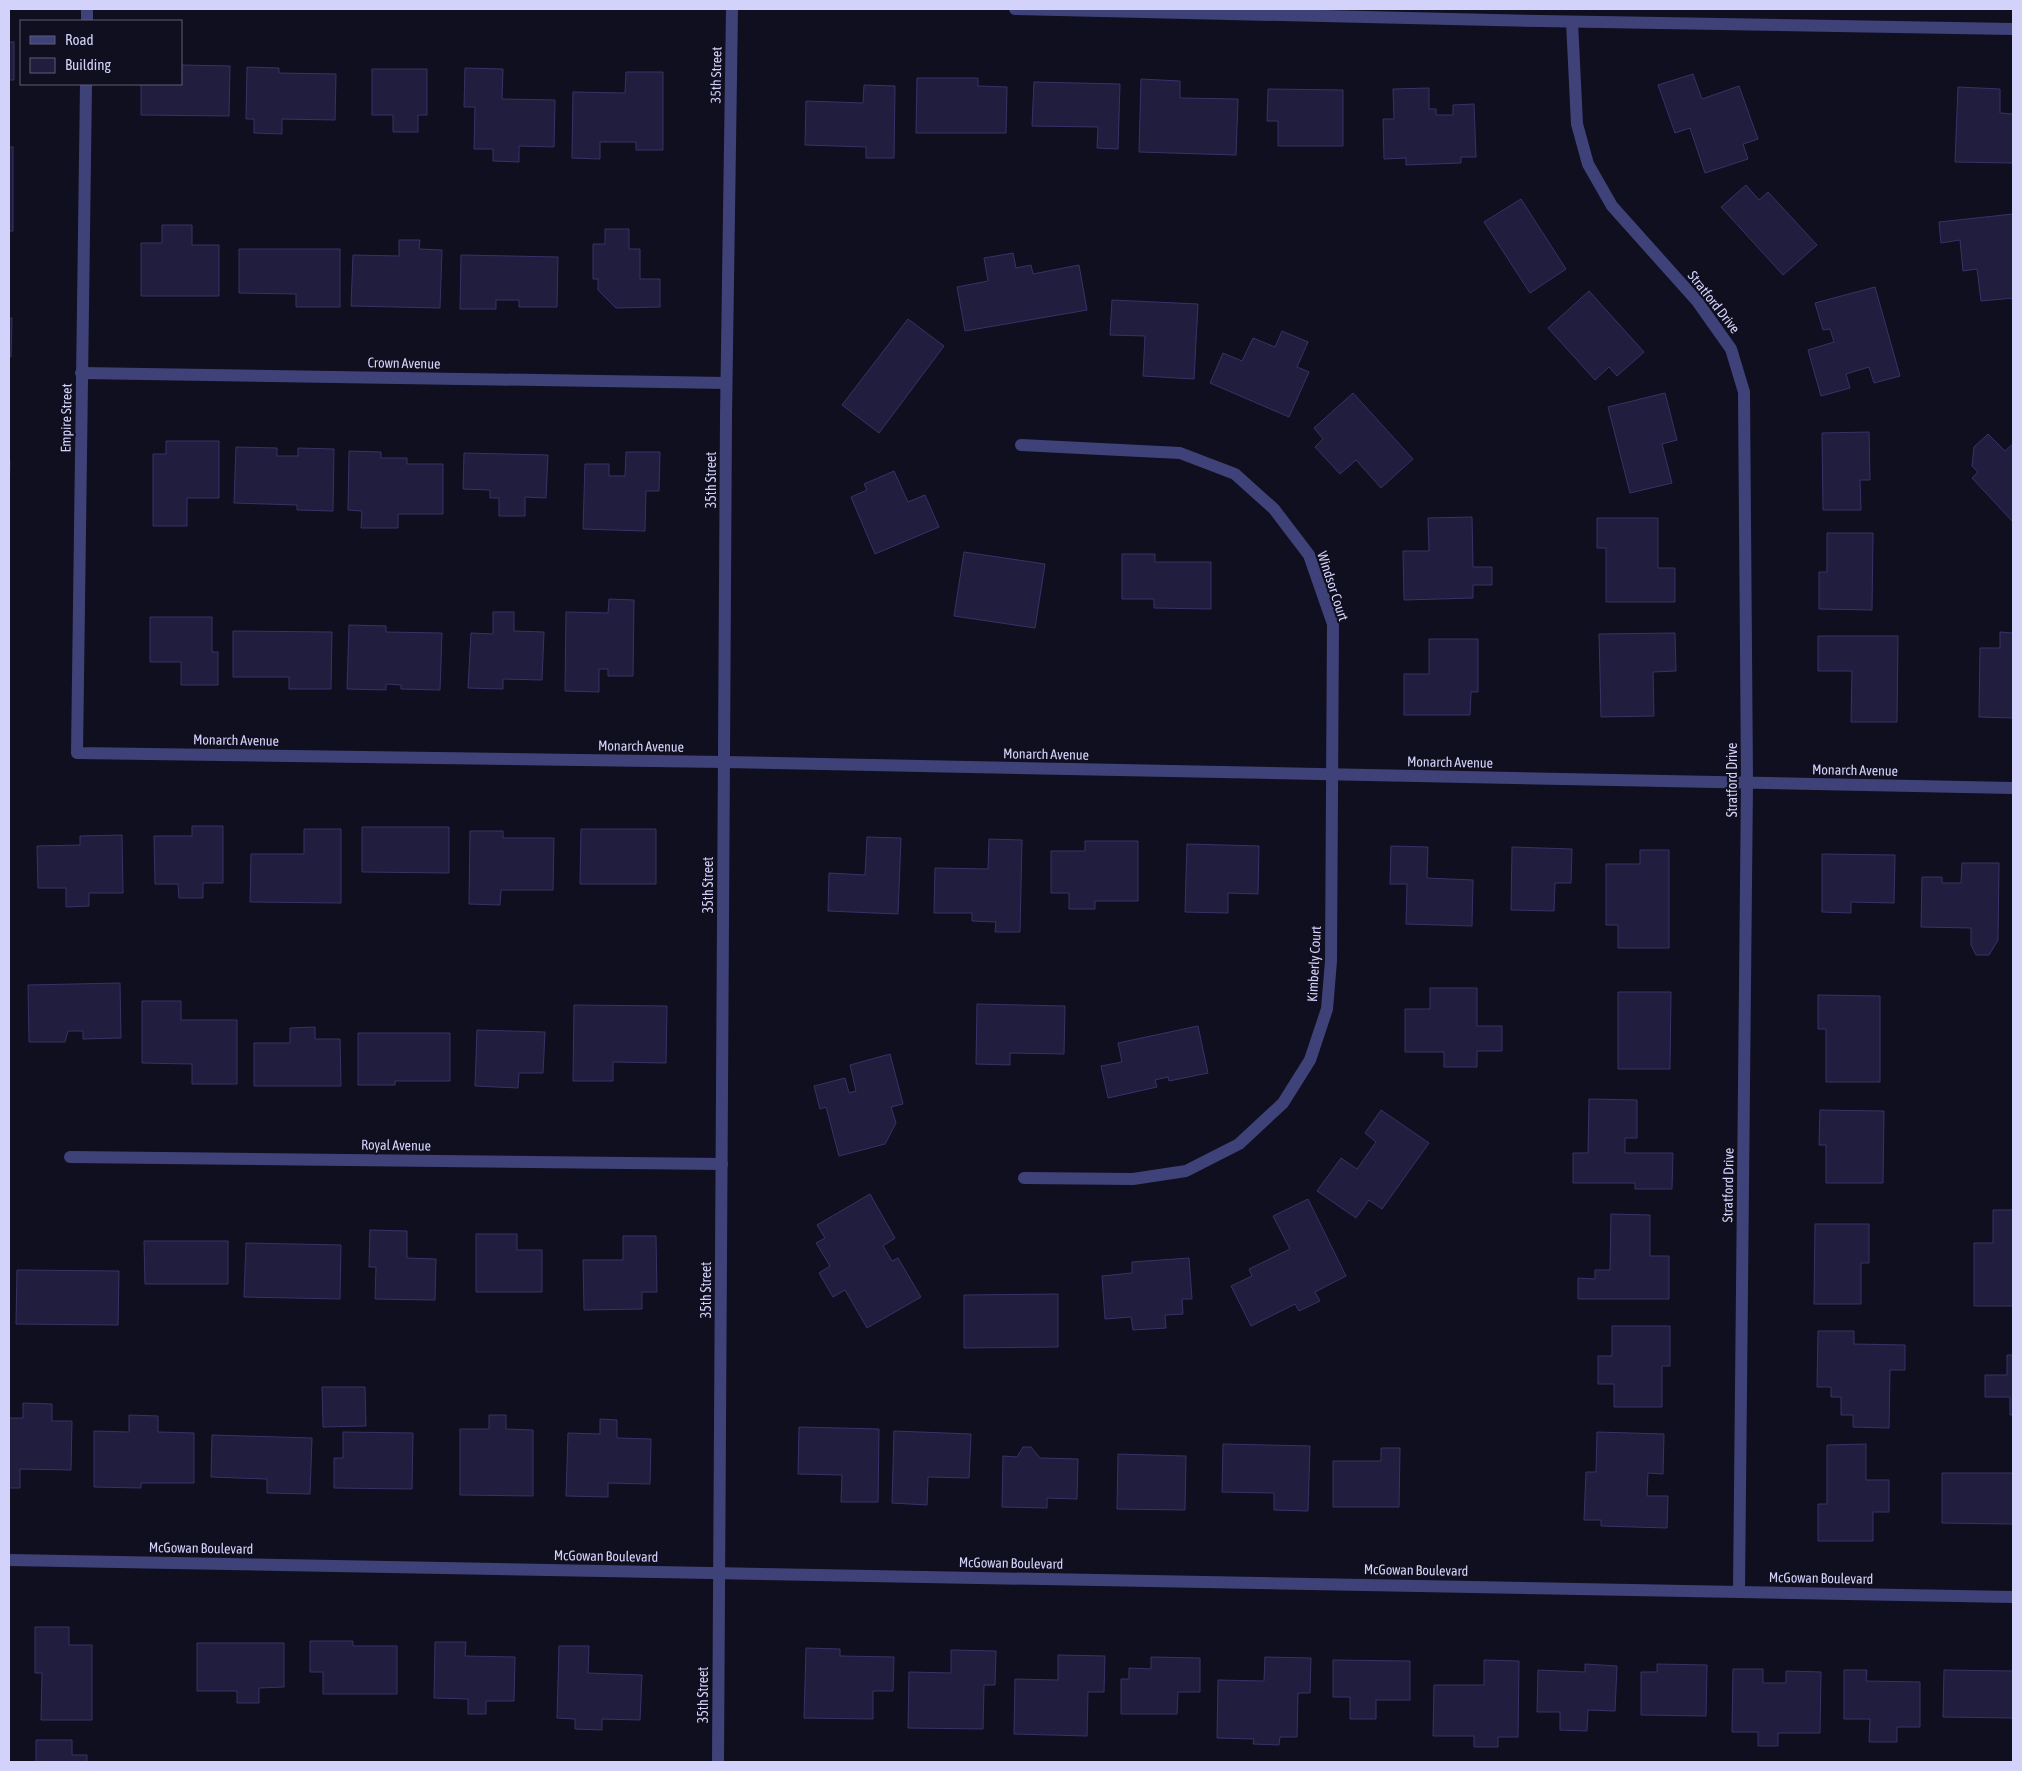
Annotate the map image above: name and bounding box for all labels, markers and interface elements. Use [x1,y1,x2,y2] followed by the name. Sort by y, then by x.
[20,20,182,85] legend
[65,31,94,48] text: Road
[708,47,724,103] street label: 35th Street
[65,56,111,73] text: Building
[1685,268,1743,336] street label: Stratford Drive
[368,354,440,372] street label: Crown Avenue
[57,383,75,453] street label: Empire Street
[703,452,719,508] street label: 35th Street
[1314,549,1352,623] street label: Windsor Court
[193,731,279,749] street label: Monarch Avenue
[598,737,684,755] street label: Monarch Avenue
[1724,743,1740,817] street label: Stratford Drive
[1003,745,1089,763] street label: Monarch Avenue
[1407,753,1493,771] street label: Monarch Avenue
[1812,761,1898,779] street label: Monarch Avenue
[700,857,716,913] street label: 35th Street
[1304,926,1324,1002] street label: Kimberly Court
[361,1136,431,1154] street label: Royal Avenue
[1719,1148,1737,1222] street label: Stratford Drive
[698,1262,714,1318] street label: 35th Street
[149,1539,253,1557] street label: McGowan Boulevard
[554,1547,658,1565] street label: McGowan Boulevard
[959,1554,1063,1572] street label: McGowan Boulevard
[1364,1561,1468,1579] street label: McGowan Boulevard
[1769,1569,1873,1587] street label: McGowan Boulevard
[695,1667,711,1723] street label: 35th Street

